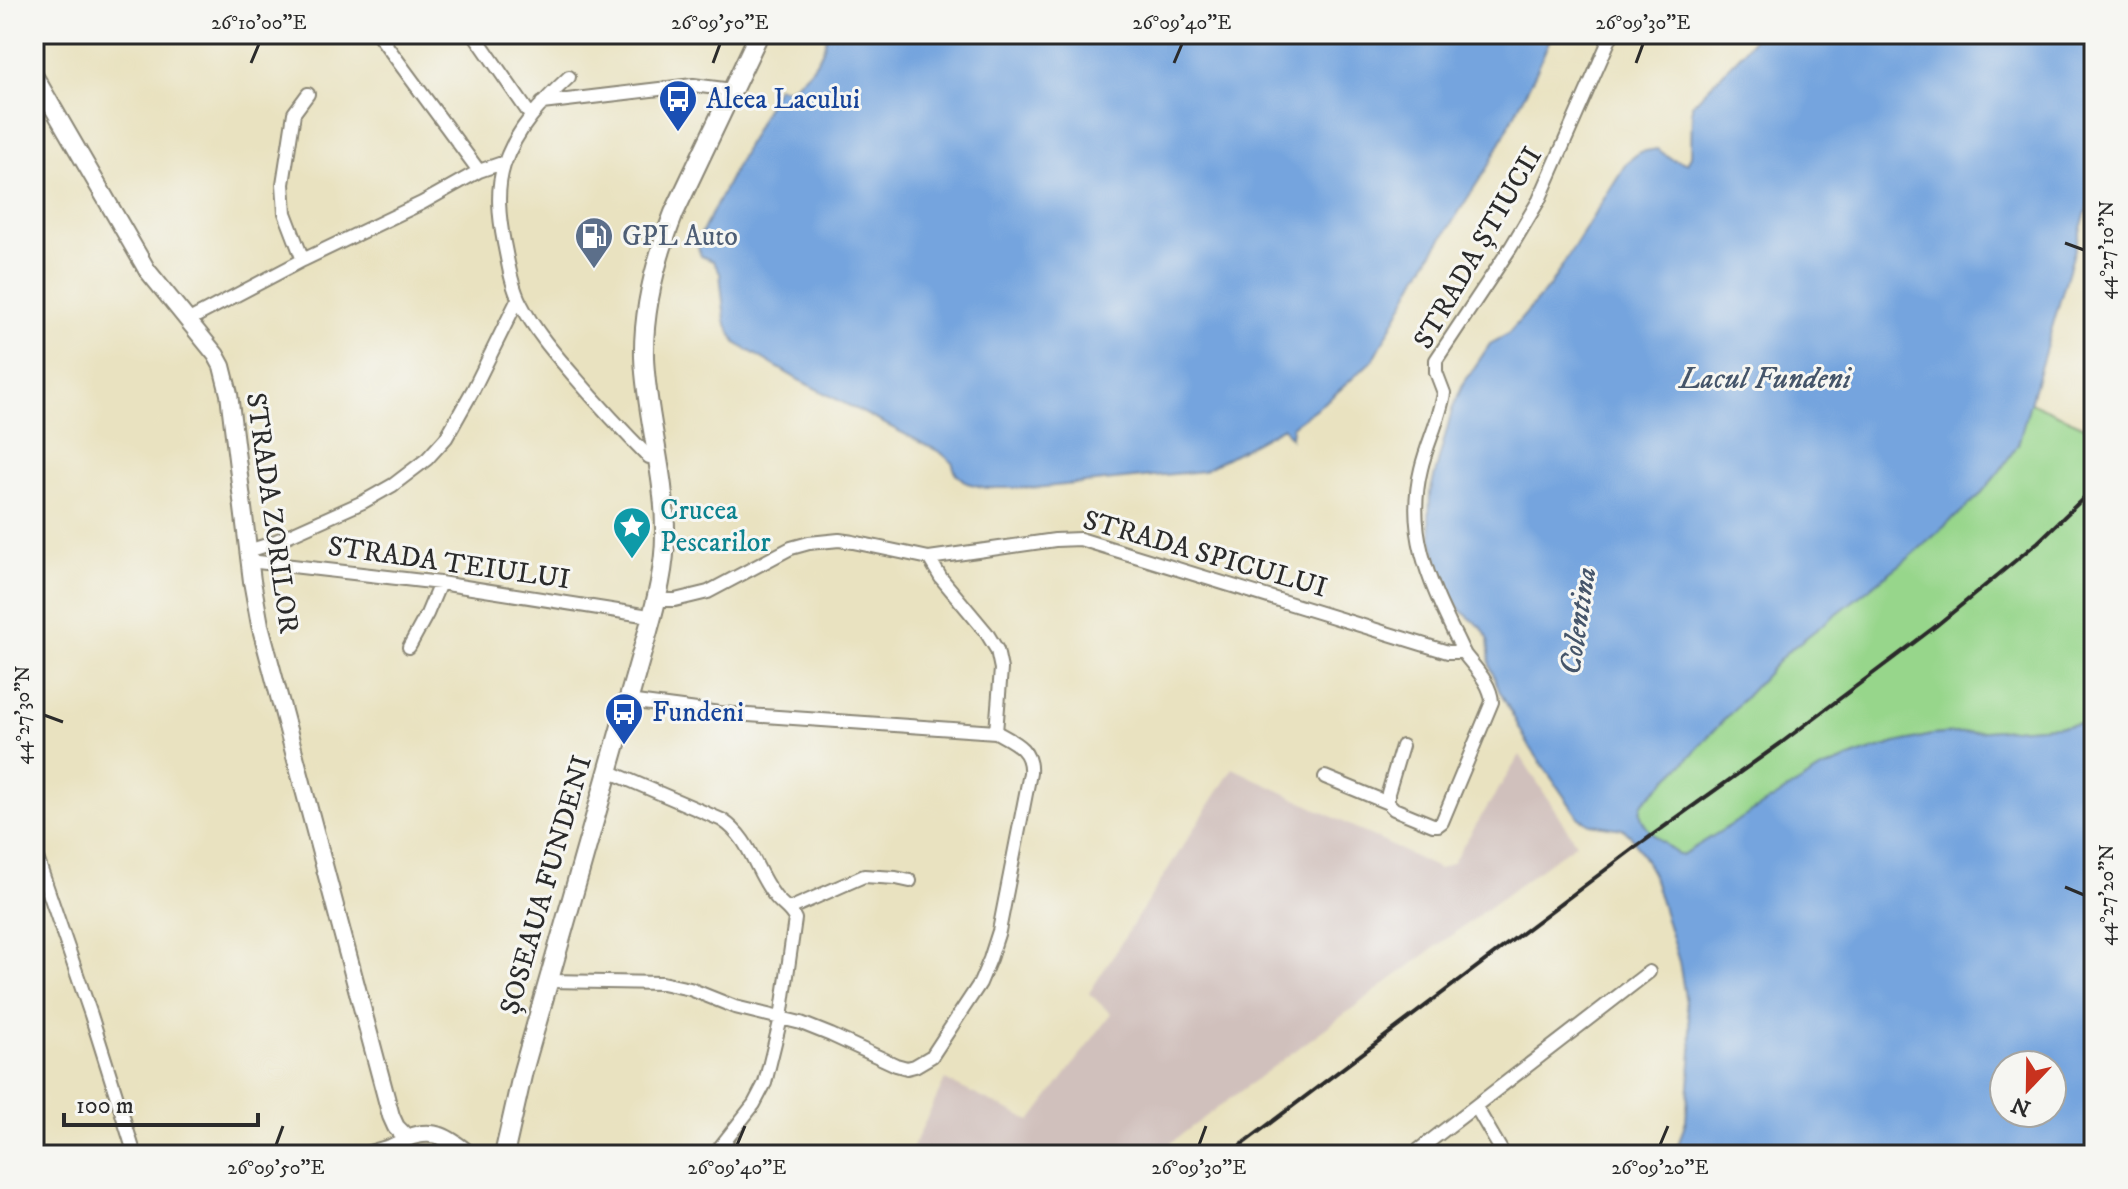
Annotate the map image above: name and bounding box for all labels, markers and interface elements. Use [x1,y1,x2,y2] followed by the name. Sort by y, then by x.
[211,11,307,36] text: 26°10'00"E
[671,11,769,36] text: 26°09'50"E
[1133,11,1231,36] text: 26°09'40"E
[1596,11,1690,36] text: 26°09'30"E
[657,78,699,133] bus stop icon: Aleea Lacului
[706,82,860,117] place label: Aleea Lacului
[1406,141,1550,355] street label: STRADA ȘTIUCII
[2095,201,2120,299] text: 44°27'10"N
[573,215,615,270] fuel station icon: GPL Auto
[622,219,738,254] place label: GPL Auto
[1677,361,1853,398] water label: Lacul Fundeni
[238,390,306,636] street label: STRADA ZORILOR
[660,493,771,560] place label: Crucea Pescarilor
[1079,502,1331,606] street label: STRADA SPICULUI
[611,505,653,560] place icon: Crucea Pescarilor
[326,529,572,597] street label: STRADA TEIULUI
[1552,565,1606,677] water label: Colentina
[11,666,36,765] text: 44°27'30"N
[603,691,645,746] bus stop icon: Fundeni
[652,695,744,730] place label: Fundeni
[492,751,600,1019] street label: ȘOSEAUA FUNDENI
[2095,844,2120,946] text: 44°27'20"N
[1988,1049,2068,1129] north arrow
[64,1077,258,1127] scale bar
[2008,1090,2035,1122] text: N
[76,1091,134,1121] text: 100 m
[227,1156,325,1181] text: 26°09'50"E
[688,1156,786,1181] text: 26°09'40"E
[1152,1156,1246,1181] text: 26°09'30"E
[1611,1156,1709,1181] text: 26°09'20"E

